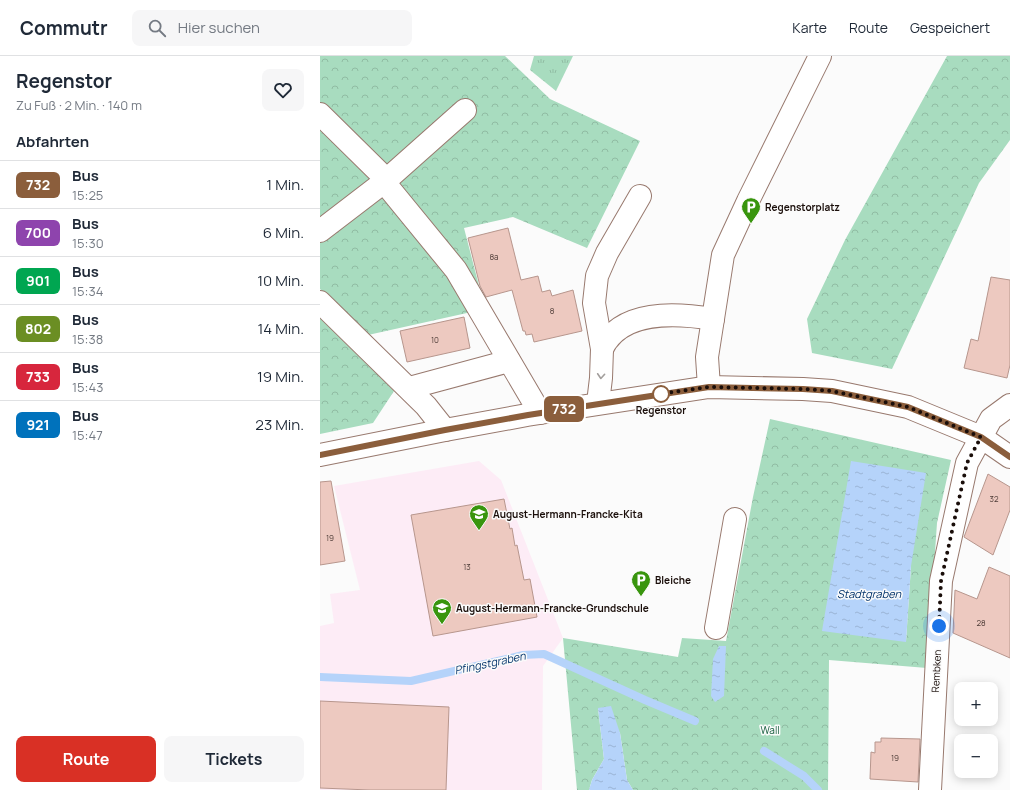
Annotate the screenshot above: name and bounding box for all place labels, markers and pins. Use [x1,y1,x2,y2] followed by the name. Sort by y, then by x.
[740,196,762,224] parking icon: Regenstorplatz
[765,200,840,214] place label: Regenstorplatz
[652,385,670,403] marker: Regenstor
[636,403,686,417] place label: Regenstor
[468,503,490,531] school or university icon: August-Hermann-Francke-Kita
[493,507,643,521] place label: August-Hermann-Francke-Kita
[630,569,652,597] parking icon: Bleiche
[655,573,691,587] place label: Bleiche
[431,597,453,625] school or university icon: August-Hermann-Francke-Grundschule
[456,601,649,615] place label: August-Hermann-Francke-Grundschule

